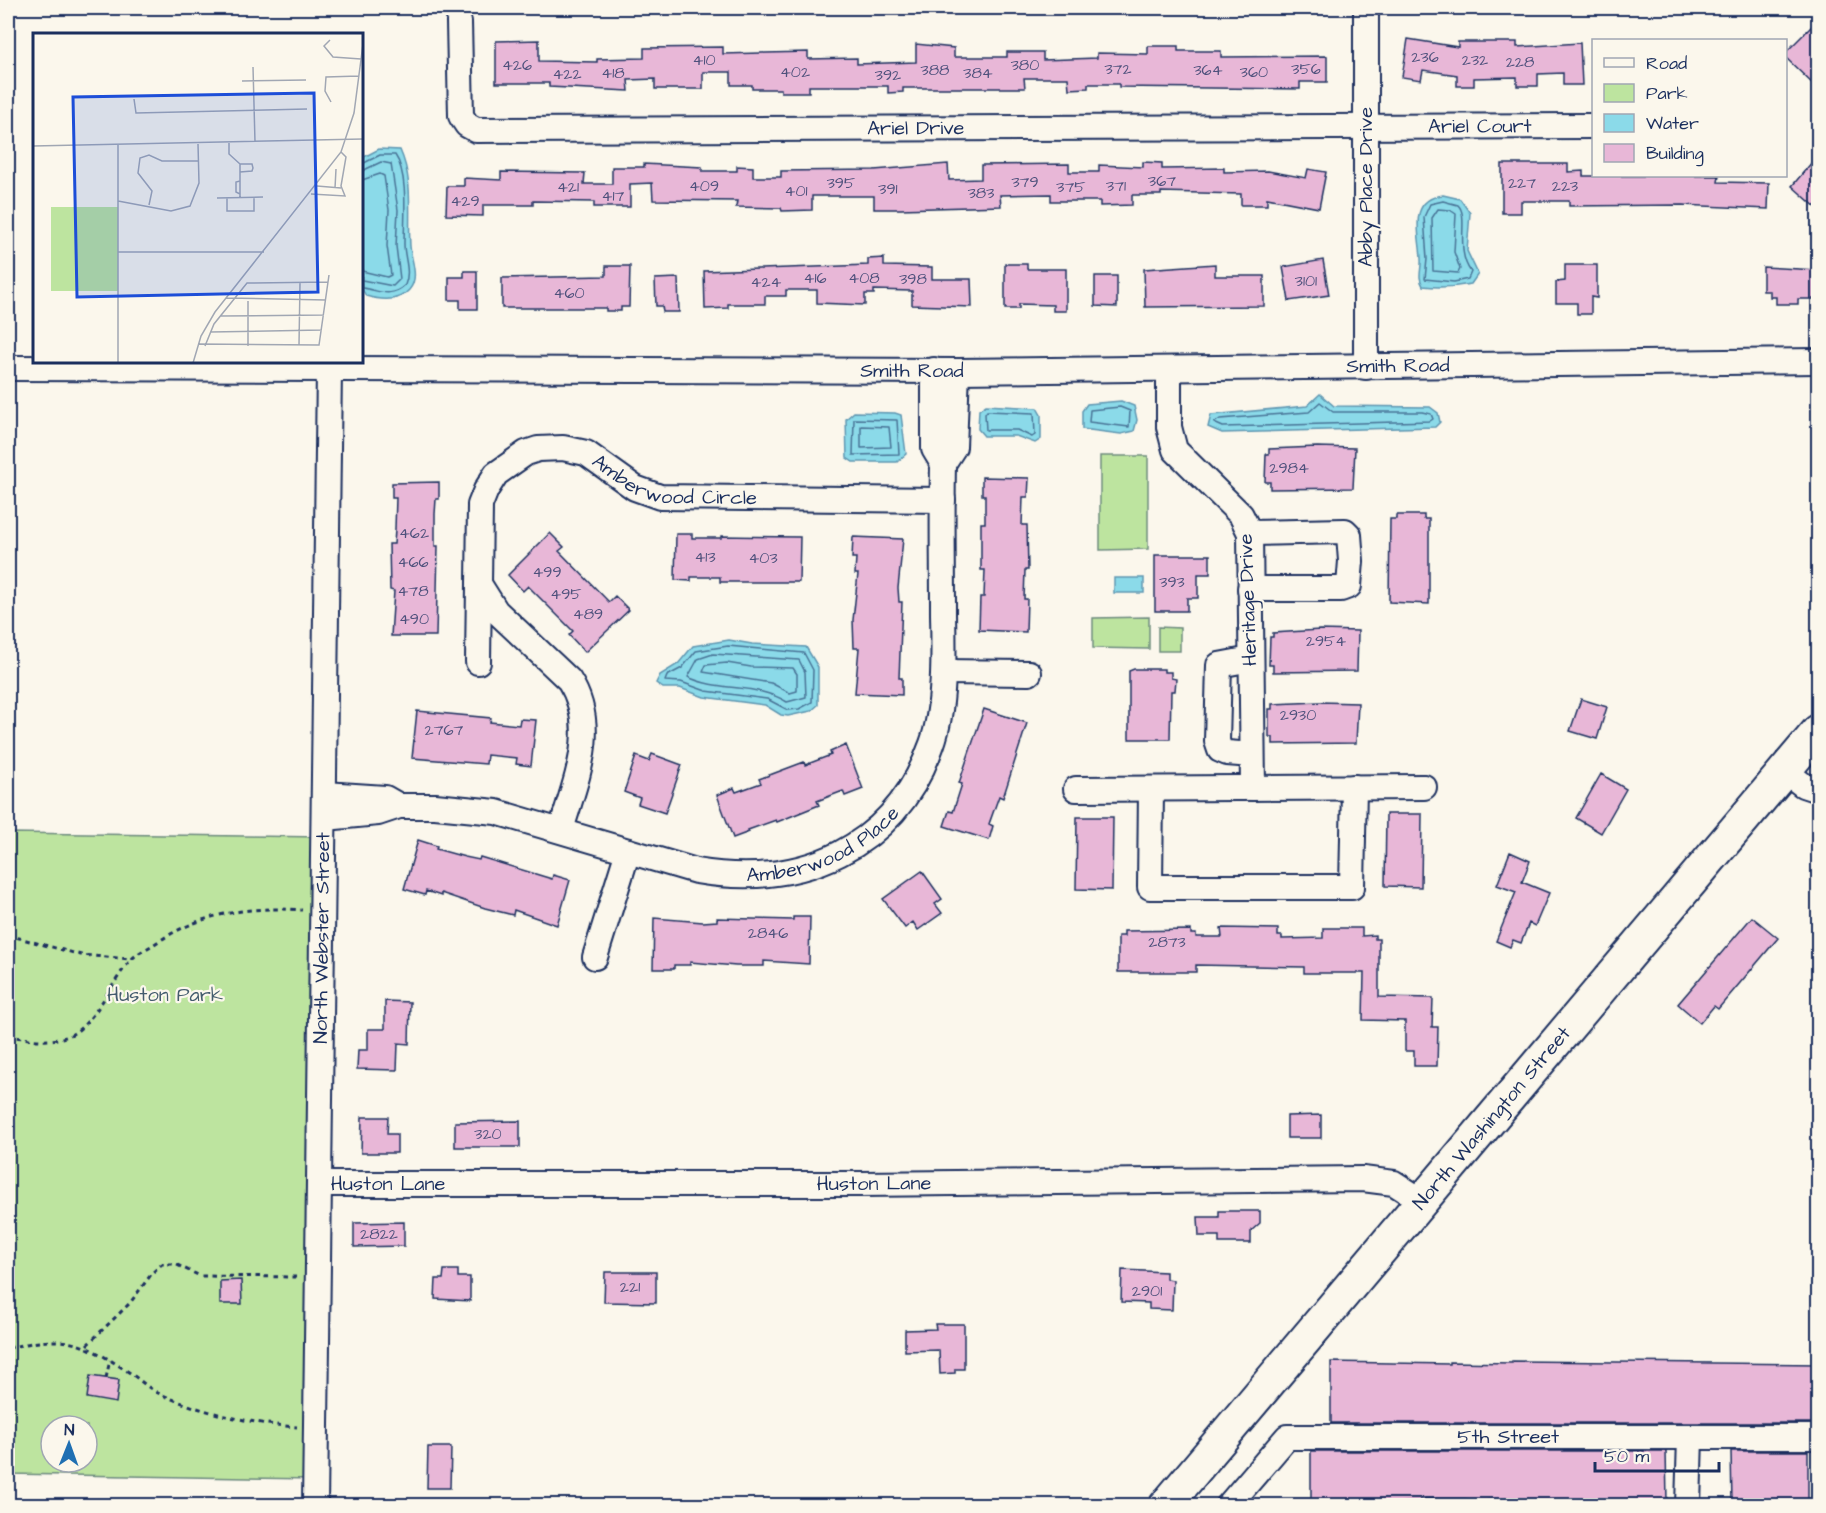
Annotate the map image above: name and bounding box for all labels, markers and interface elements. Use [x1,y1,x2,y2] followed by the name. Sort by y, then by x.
[33,33,363,363] inset map
[1592,39,1787,177] legend
[1411,46,1439,68] house number: 236
[692,49,716,71] house number: 410
[1462,49,1488,71] house number: 232
[1506,51,1534,73] house number: 228
[1646,51,1687,76] text: Road
[502,54,532,76] house number: 426
[1011,54,1039,76] house number: 380
[1104,58,1132,80] house number: 372
[1291,58,1321,80] house number: 356
[921,59,949,81] house number: 388
[1193,59,1223,81] house number: 364
[780,61,810,83] house number: 402
[1240,61,1268,83] house number: 360
[601,62,625,84] house number: 418
[963,62,993,84] house number: 384
[552,63,582,85] house number: 422
[875,64,901,86] house number: 392
[1646,81,1688,106] text: Park
[1352,107,1381,267] street label: Abby Place Drive
[1646,111,1699,136] text: Water
[1428,112,1532,141] street label: Ariel Court
[867,114,965,143] street label: Ariel Drive
[1646,141,1704,167] text: Building
[1148,170,1176,192] house number: 367
[1011,171,1039,193] house number: 379
[827,172,856,194] house number: 395
[1508,172,1536,194] house number: 227
[689,175,719,197] house number: 409
[1106,175,1126,197] house number: 371
[1552,175,1578,197] house number: 223
[557,176,579,198] house number: 421
[1056,176,1086,198] house number: 375
[878,178,898,200] house number: 391
[784,180,808,202] house number: 401
[968,182,994,204] house number: 383
[602,185,625,207] house number: 417
[450,190,480,212] house number: 429
[804,267,826,289] house number: 416
[848,267,880,289] house number: 408
[899,268,927,290] house number: 398
[1295,270,1317,292] house number: 3101
[751,271,782,293] house number: 424
[553,282,585,304] house number: 460
[1346,351,1450,380] street label: Smith Road
[860,357,964,385] street label: Smith Road
[586,448,757,512] street label: Amberwood Circle
[1269,457,1309,479] house number: 2984
[399,522,429,544] house number: 462
[1232,533,1265,667] street label: Heritage Drive
[694,546,716,568] house number: 413
[748,547,778,569] house number: 403
[398,551,428,573] house number: 466
[532,561,562,583] house number: 499
[1159,571,1185,593] house number: 393
[397,580,429,602] house number: 478
[550,583,582,605] house number: 495
[573,603,603,625] house number: 489
[399,608,429,630] house number: 490
[1306,630,1346,652] house number: 2954
[1280,704,1316,726] house number: 2930
[425,719,464,741] house number: 2767
[746,800,906,889] street label: Amberwood Place
[307,832,337,1044] street label: North Webster Street
[748,922,788,944] house number: 2846
[1148,931,1186,953] house number: 2873
[107,981,223,1009] park label: Huston Park
[1406,1020,1577,1216] street label: North Washington Street
[474,1123,502,1145] house number: 320
[817,1169,932,1198] street label: Huston Lane
[331,1170,445,1198] street label: Huston Lane
[360,1223,398,1245] house number: 2822
[620,1276,640,1298] house number: 221
[1132,1280,1162,1302] house number: 2901
[39,1414,99,1474] north arrow
[64,1419,74,1441] text: N
[1457,1423,1559,1451] street label: 5th Street
[1595,1435,1720,1473] scale bar
[1604,1444,1649,1469] text: 50 m

